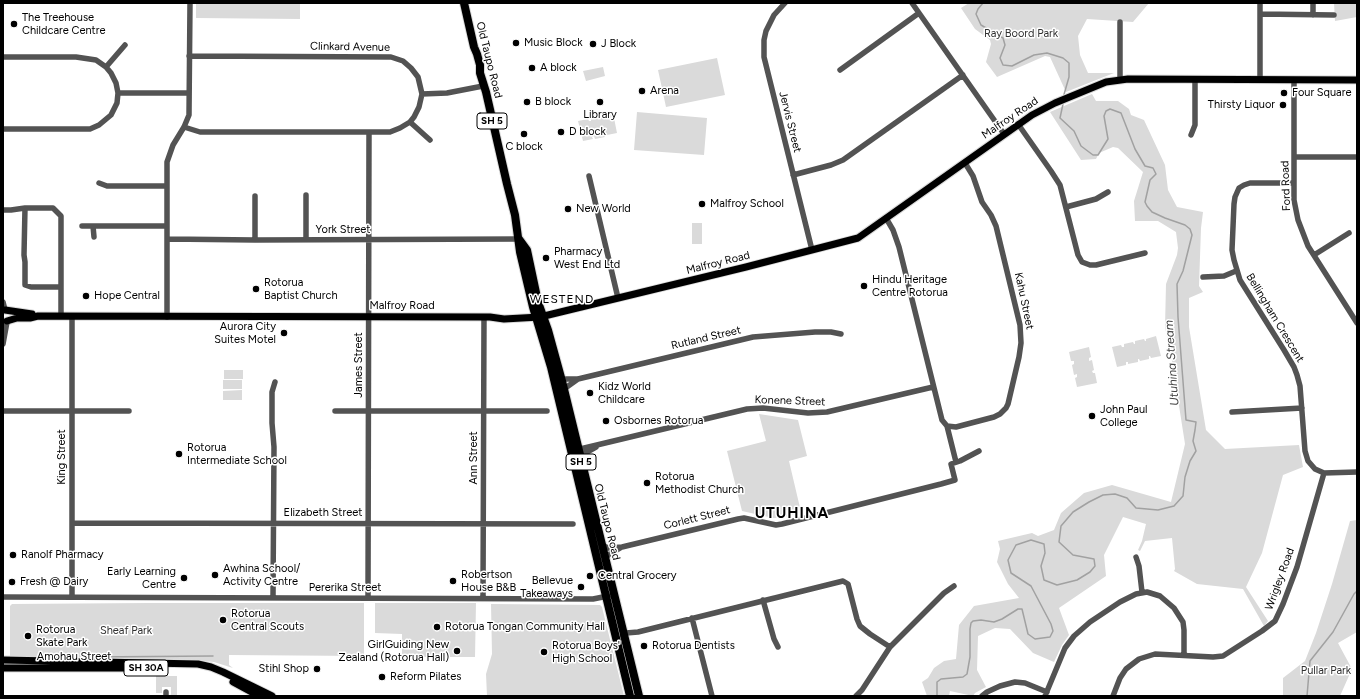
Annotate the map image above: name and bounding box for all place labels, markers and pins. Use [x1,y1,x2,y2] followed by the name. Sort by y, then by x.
[22,11,105,37] place label: The Treehouse Childcare Centre
[9,19,19,29] marker: The Treehouse Childcare Centre
[524,36,583,50] place label: Music Block
[601,37,636,51] place label: J Block
[511,38,521,48] marker: Music Block
[588,39,598,49] marker: J Block
[540,61,577,75] place label: A block
[527,63,537,73] marker: A block
[650,84,679,98] place label: Arena
[637,86,647,96] marker: Arena
[1292,86,1351,100] place label: Four Square
[1279,88,1289,98] marker: Four Square
[535,95,571,109] place label: B block
[522,97,532,107] marker: B block
[595,97,605,107] marker: Library
[1208,98,1275,112] place label: Thirsty Liquor
[1278,100,1288,110] marker: Thirsty Liquor
[583,108,617,122] place label: Library
[569,125,606,139] place label: D block
[556,127,566,137] marker: D block
[519,129,529,139] marker: C block
[505,140,543,154] place label: C block
[710,197,784,211] place label: Malfroy School
[697,199,707,209] marker: Malfroy School
[576,202,631,216] place label: New World
[563,204,573,214] marker: New World
[554,245,620,271] place label: Pharmacy West End Ltd
[541,253,551,263] marker: Pharmacy West End Ltd
[872,273,948,299] place label: Hindu Heritage Centre Rotorua
[264,276,338,302] place label: Rotorua Baptist Church
[859,281,869,291] marker: Hindu Heritage Centre Rotorua
[251,284,261,294] marker: Rotorua Baptist Church
[94,289,160,303] place label: Hope Central
[81,291,91,301] marker: Hope Central
[214,320,276,346] place label: Aurora City Suites Motel
[279,328,289,338] marker: Aurora City Suites Motel
[598,380,651,406] place label: Kidz World Childcare
[585,388,595,398] marker: Kidz World Childcare
[1100,403,1147,429] place label: John Paul College
[1087,411,1097,421] marker: John Paul College
[614,414,703,428] place label: Osbornes Rotorua
[601,416,611,426] marker: Osbornes Rotorua
[187,441,287,467] place label: Rotorua Intermediate School
[174,449,184,459] marker: Rotorua Intermediate School
[655,470,744,496] place label: Rotorua Methodist Church
[642,478,652,488] marker: Rotorua Methodist Church
[21,548,104,562] place label: Ranolf Pharmacy
[8,550,18,560] marker: Ranolf Pharmacy
[223,562,300,588] place label: Awhina School/ Activity Centre
[107,565,176,591] place label: Early Learning Centre
[461,568,516,594] place label: Robertson House B&B
[598,569,677,583] place label: Central Grocery
[210,570,220,580] marker: Awhina School/ Activity Centre
[585,571,595,581] marker: Central Grocery
[179,573,189,583] marker: Early Learning Centre
[520,574,573,600] place label: Bellevue Takeaways
[20,575,88,589] place label: Fresh @ Dairy
[448,576,458,586] marker: Robertson House B&B
[7,577,17,587] marker: Fresh @ Dairy
[576,582,586,592] marker: Bellevue Takeaways
[231,607,304,633] place label: Rotorua Central Scouts
[218,615,228,625] marker: Rotorua Central Scouts
[445,620,605,634] place label: Rotorua Tongan Community Hall
[432,622,442,632] marker: Rotorua Tongan Community Hall
[36,623,87,649] place label: Rotorua Skate Park
[23,631,33,641] marker: Rotorua Skate Park
[339,638,449,664] place label: GirlGuiding New Zealand (Rotorua Hall)
[552,639,620,665] place label: Rotorua Boys' High School
[652,639,735,653] place label: Rotorua Dentists
[639,641,649,651] marker: Rotorua Dentists
[452,646,462,656] marker: GirlGuiding New Zealand (Rotorua Hall)
[539,647,549,657] marker: Rotorua Boys' High School
[258,662,309,676] place label: Stihl Shop
[312,664,322,674] marker: Stihl Shop
[390,670,461,684] place label: Reform Pilates
[377,672,387,682] marker: Reform Pilates

